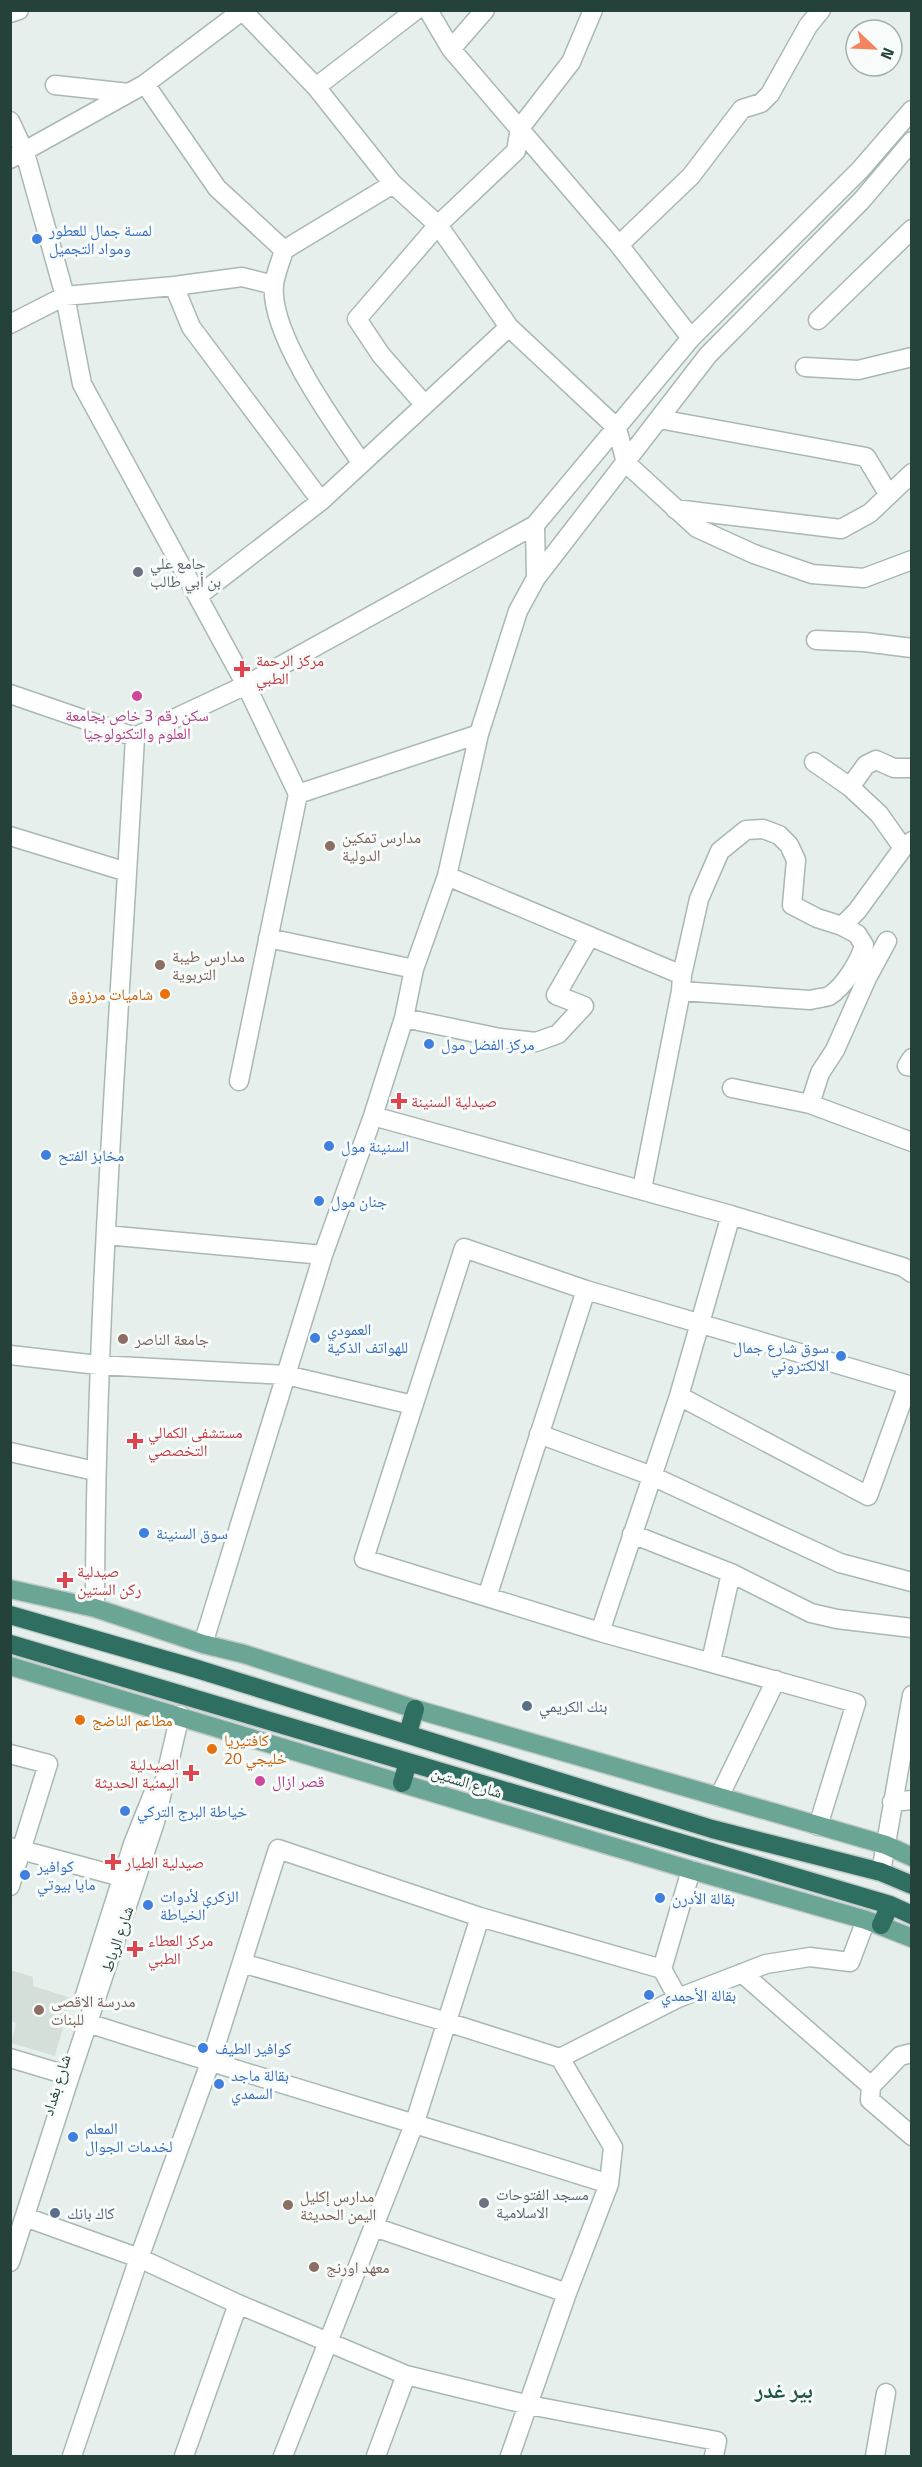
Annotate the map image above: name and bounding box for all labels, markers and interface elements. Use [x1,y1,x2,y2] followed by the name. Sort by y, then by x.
[844,18,904,78] north arrow
[875,44,901,64] text: N
[48,218,152,260] place label: لمسة جمال للعطور ومواد التجميل
[30,232,44,246] marker: لمسة جمال للعطور ومواد التجميل
[150,551,221,594] place label: جامع علي بن أبي طالب
[131,565,145,579] marker: جامع علي بن أبي طالب
[256,648,324,691] place label: مركز الرحمة الطبي
[233,660,251,678] marker: مركز الرحمة الطبي
[130,689,144,703] marker: سكن رقم 3 خاص بجامعة العلوم والتكنولوجيا
[65,703,209,745] place label: سكن رقم 3 خاص بجامعة العلوم والتكنولوجيا
[342,825,421,867] place label: مدارس تمكين الدولية
[323,839,337,853] marker: مدارس تمكين الدولية
[172,944,245,986] place label: مدارس طيبة التربوية
[153,958,167,972] marker: مدارس طيبة التربوية
[68,982,153,1006] place label: شاميات مرزوق
[158,987,172,1001] marker: شاميات مرزوق
[441,1032,535,1056] place label: مركز الفضل مول
[422,1037,436,1051] marker: مركز الفضل مول
[411,1089,497,1113] place label: صيدلية السنينة
[392,1094,406,1108] marker: صيدلية السنينة
[341,1134,409,1158] place label: السنينة مول
[322,1139,336,1153] marker: السنينة مول
[58,1143,124,1167] place label: مخابز الفتح
[39,1148,53,1162] marker: مخابز الفتح
[331,1189,387,1213] place label: جنان مول
[312,1194,326,1208] marker: جنان مول
[327,1317,408,1359] place label: العمودي للهواتف الذكية
[134,1327,209,1351] place label: جامعة الناصر
[308,1331,322,1345] marker: العمودي للهواتف الذكية
[116,1332,130,1346] marker: جامعة الناصر
[733,1335,829,1378] place label: سوق شارع جمال الالكتروني
[834,1349,848,1363] marker: سوق شارع جمال الالكتروني
[148,1420,243,1463] place label: مستشفى الكمالي التخصصي
[126,1432,144,1450] marker: مستشفى الكمالي التخصصي
[156,1521,228,1545] place label: سوق السنينة
[137,1526,151,1540] marker: سوق السنينة
[77,1559,141,1601] place label: صيدلية ركن الستين
[58,1573,72,1587] marker: صيدلية ركن الستين
[539,1694,607,1719] place label: بنك الكريمي
[520,1699,534,1713] marker: بنك الكريمي
[92,1708,173,1732] place label: مطاعم الناضج
[73,1713,87,1727] marker: مطاعم الناضج
[224,1728,287,1771] place label: كافتيريا خليجي 20
[205,1742,219,1756] marker: كافتيريا خليجي 20
[94,1752,179,1794] place label: الصيدلية اليمنية الحديثة
[429,1760,505,1804] street label: شارع الستين
[184,1766,198,1780] marker: الصيدلية اليمنية الحديثة
[272,1769,324,1793] place label: قصر ازال
[253,1774,267,1788] marker: قصر ازال
[137,1799,247,1824] place label: خياطة البرج التركي
[118,1804,132,1818] marker: خياطة البرج التركي
[124,1850,204,1874] place label: صيدلية الطيار
[36,1854,96,1897] place label: كوافير مايا بيوتي
[106,1855,120,1869] marker: صيدلية الطيار
[18,1868,32,1882] marker: كوافير مايا بيوتي
[160,1884,239,1926] place label: الزكري لأدوات الخياطة
[672,1886,735,1910] place label: بقالة الأدرن
[653,1891,667,1905] marker: بقالة الأدرن
[141,1898,155,1912] marker: الزكري لأدوات الخياطة
[95,1903,139,1975] street label: شارع الرباط
[148,1928,213,1971] place label: مركز العطاء الطبي
[126,1940,144,1958] marker: مركز العطاء الطبي
[661,1983,736,2008] place label: بقالة الأحمدي
[642,1988,656,2002] marker: بقالة الأحمدي
[51,1989,136,2031] place label: مدرسة الاقصى للبنات
[32,2003,46,2017] marker: مدرسة الاقصى للبنات
[215,2036,292,2060] place label: كوافير الطيف
[196,2041,210,2055] marker: كوافير الطيف
[35,2051,77,2119] street label: شارع بغداد
[231,2063,289,2106] place label: بقالة ماجد السمدي
[212,2077,226,2091] marker: بقالة ماجد السمدي
[85,2116,173,2158] place label: المعلم لخدمات الجوال
[66,2130,80,2144] marker: المعلم لخدمات الجوال
[496,2182,589,2224] place label: مسجد الفتوحات الاسلامية
[300,2184,376,2226] place label: مدارس إكليل اليمن الحديثة
[477,2196,491,2210] marker: مسجد الفتوحات الاسلامية
[281,2198,295,2212] marker: مدارس إكليل اليمن الحديثة
[67,2201,115,2225] place label: كاك بانك
[48,2206,62,2220] marker: كاك بانك
[326,2255,390,2279] place label: معهد اورنج
[307,2260,321,2274] marker: معهد اورنج
[754,2373,813,2407] district label: بير غدر

